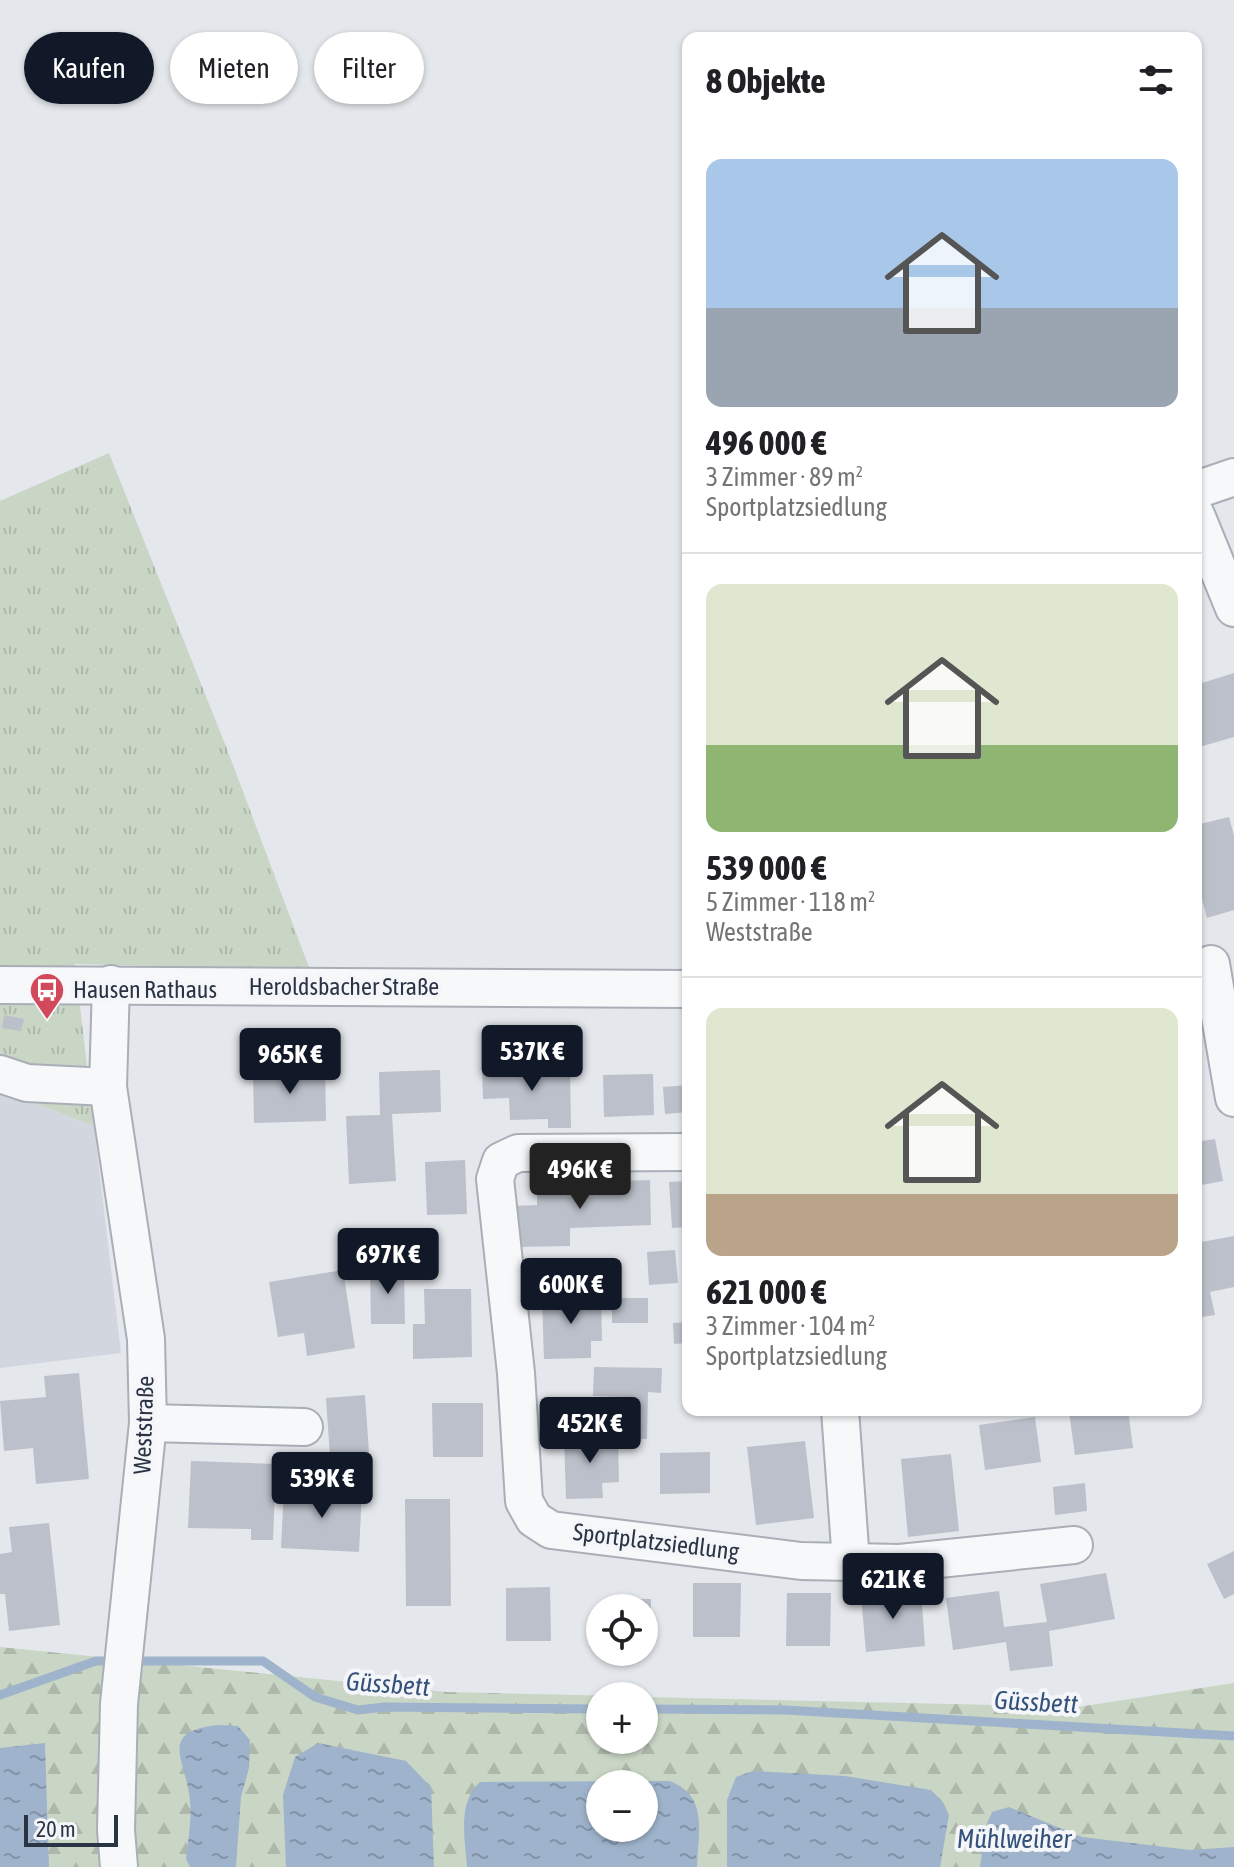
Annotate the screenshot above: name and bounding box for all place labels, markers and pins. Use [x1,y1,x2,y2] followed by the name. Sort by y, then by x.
[28,971,66,1021] bus stop icon: Hausen Rathaus
[73,976,217,1003] place label: Hausen Rathaus
[467,1025,597,1093] pin: 537K €
[225,1028,355,1096] pin: 965K €
[515,1143,645,1211] pin: 496K €
[323,1228,453,1296] pin: 697K €
[506,1258,636,1326] pin: 600K €
[525,1397,655,1465] pin: 452K €
[257,1452,387,1520] pin: 539K €
[828,1553,958,1621] pin: 621K €

